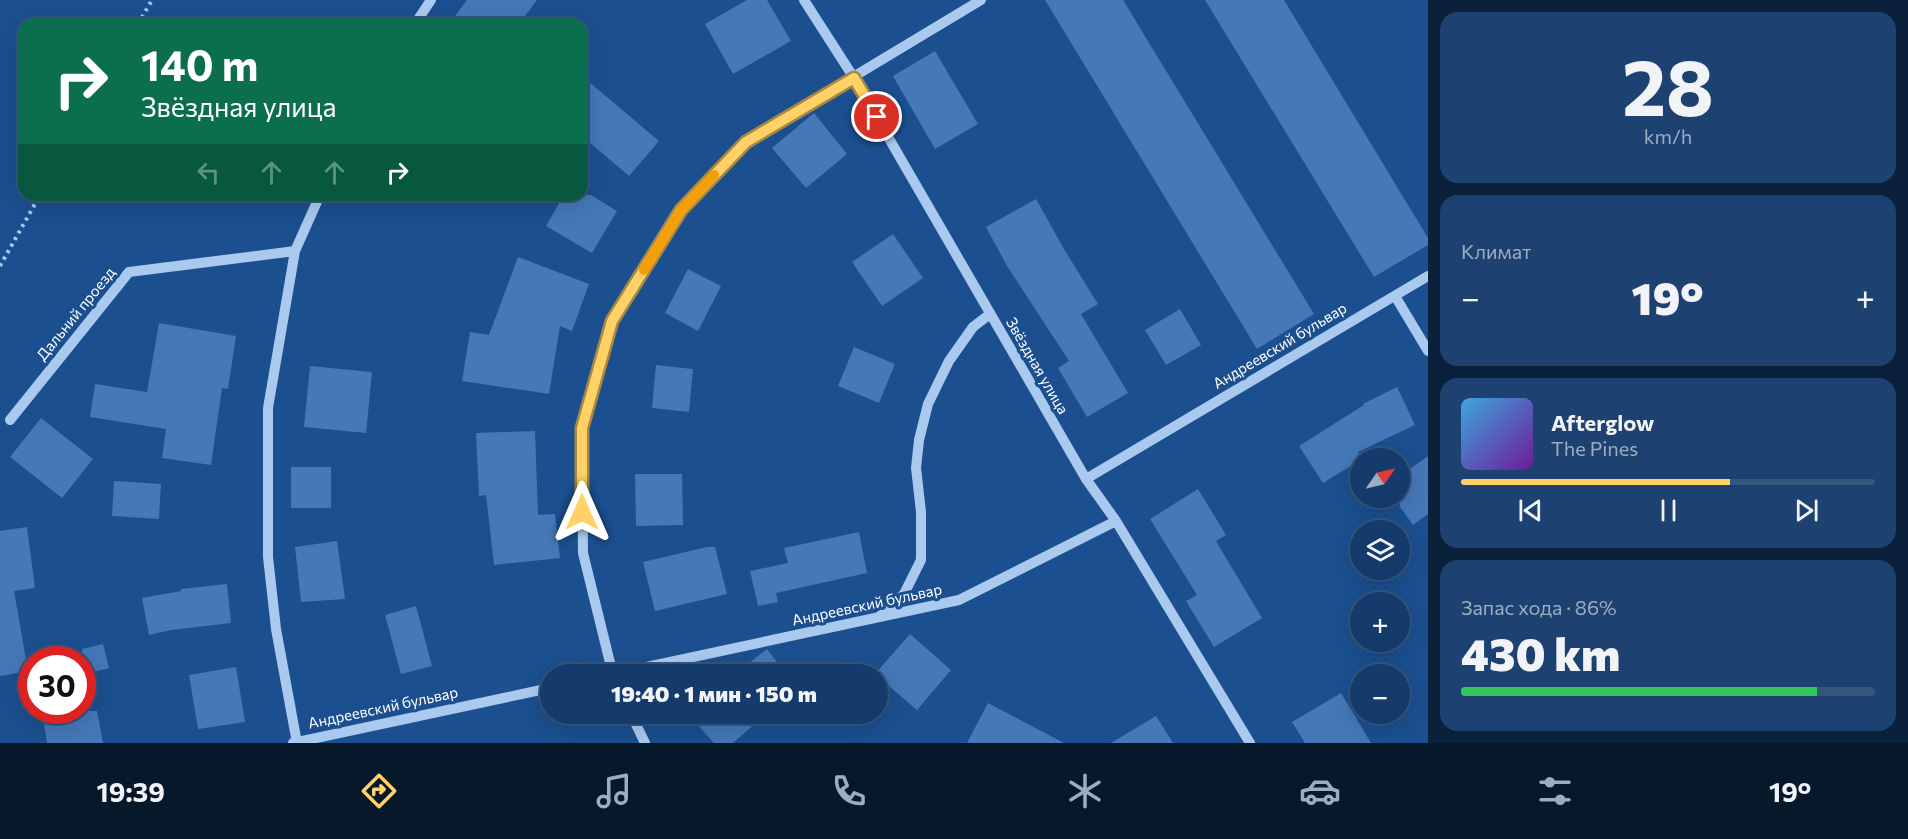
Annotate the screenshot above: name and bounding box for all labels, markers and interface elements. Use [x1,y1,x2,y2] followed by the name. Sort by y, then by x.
[1622,37,1714,132] text: 28
[141,38,258,90] text: 140 m
[42,42,120,120] icon: right
[141,90,337,123] text: Звёздная улица
[851,91,902,142] pin
[860,100,893,133] icon: arrive
[1644,124,1692,148] text: km/h
[192,156,225,189] icon: left
[255,156,288,189] icon: ahead
[318,156,351,189] icon: ahead
[381,156,414,189] icon: right
[1461,239,1531,263] text: Климат
[32,263,118,364] street label: Дальний проезд
[1632,269,1704,324] text: 19°
[1461,276,1480,317] text: −
[1856,276,1875,317] text: +
[1209,298,1350,392] street label: Андреевский бульвар
[1003,314,1073,417] street label: Звёздная улица
[1551,409,1654,436] text: Afterglow
[1551,436,1638,460] text: The Pines
[1350,448,1410,508] north arrow
[1350,448,1410,724] map controls
[550,480,614,544] position arrow
[1514,494,1547,527] icon: previous
[1652,494,1685,527] icon: pause
[1790,494,1823,527] icon: next
[1350,520,1410,580] button: layers
[790,579,943,629] street label: Андреевский бульвар
[1350,592,1410,652] button: +
[1461,595,1617,619] text: Запас хода · 86%
[1461,625,1620,680] text: 430 km
[18,646,96,724] speed limit sign: 30
[1350,664,1410,724] button: −
[611,680,817,707] text: 19:40 · 1 мин · 150 m
[306,682,459,732] street label: Андреевский бульвар
[358,770,400,812] icon: directions
[593,770,635,812] icon: music
[828,770,870,812] icon: phone
[1064,770,1106,812] icon: climate
[1299,770,1341,812] icon: car
[1534,770,1576,812] icon: filters
[97,775,165,808] text: 19:39
[1769,775,1811,808] text: 19°

